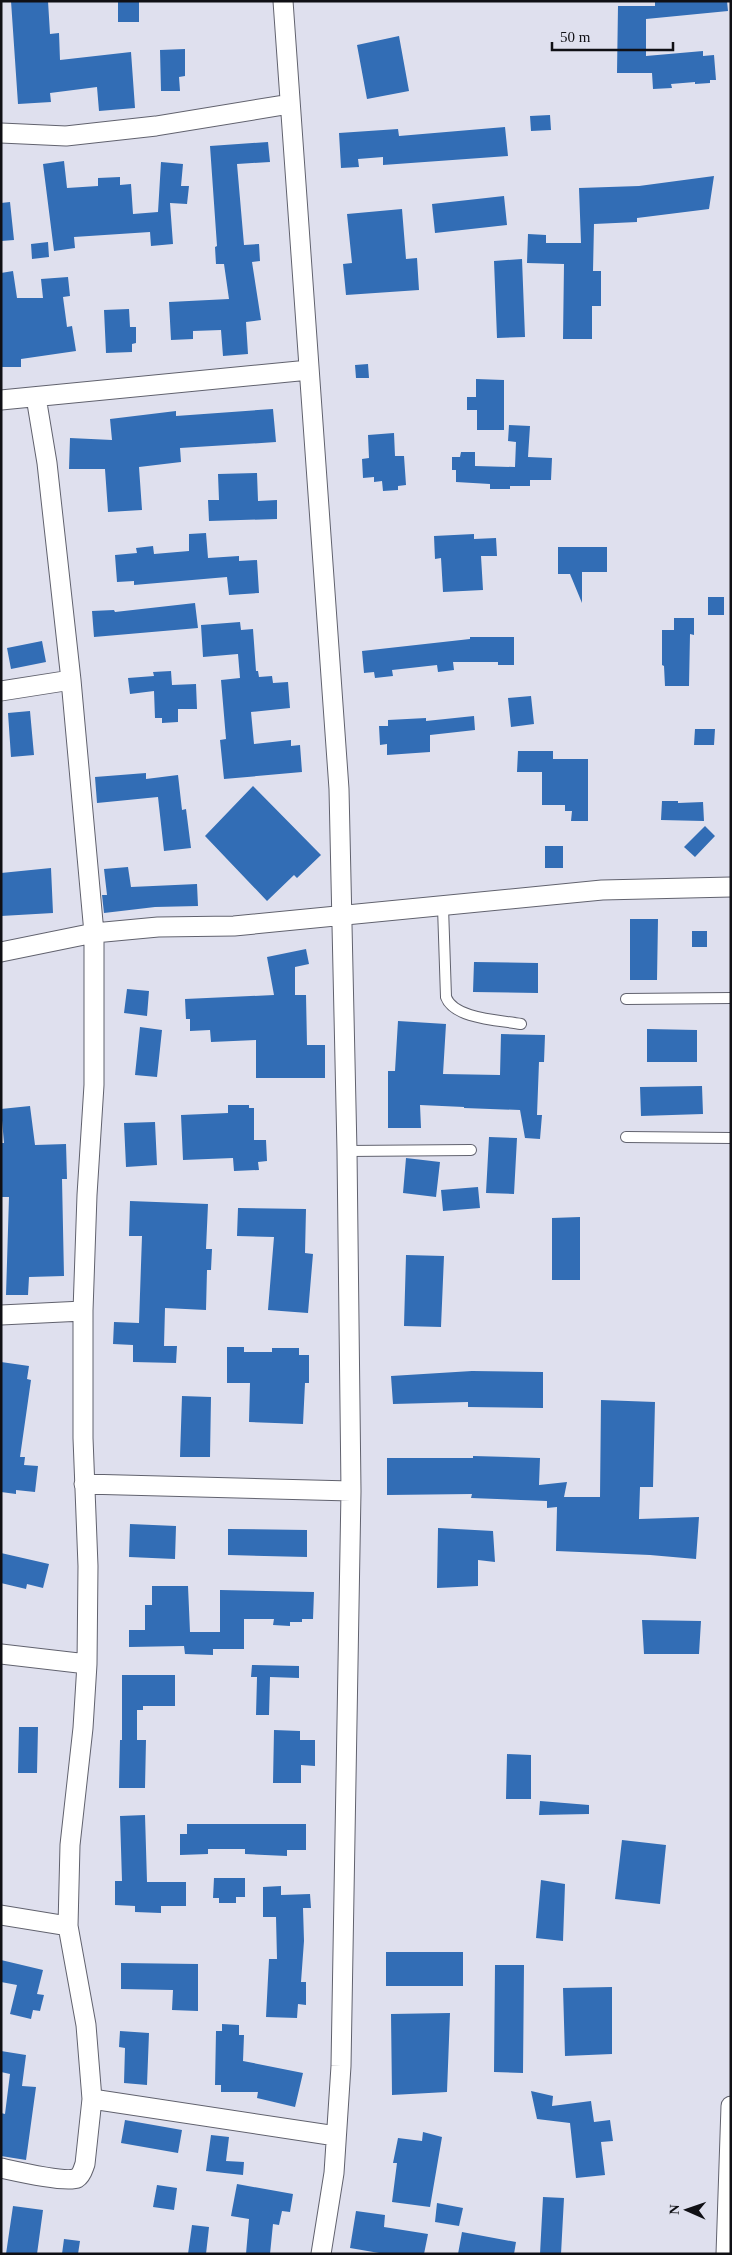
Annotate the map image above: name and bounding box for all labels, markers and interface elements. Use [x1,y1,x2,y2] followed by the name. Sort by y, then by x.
[552,20,673,52] scale bar
[560,29,591,45] text: 50 m
[662,2185,712,2235] north arrow
[667,2204,682,2215] text: N

